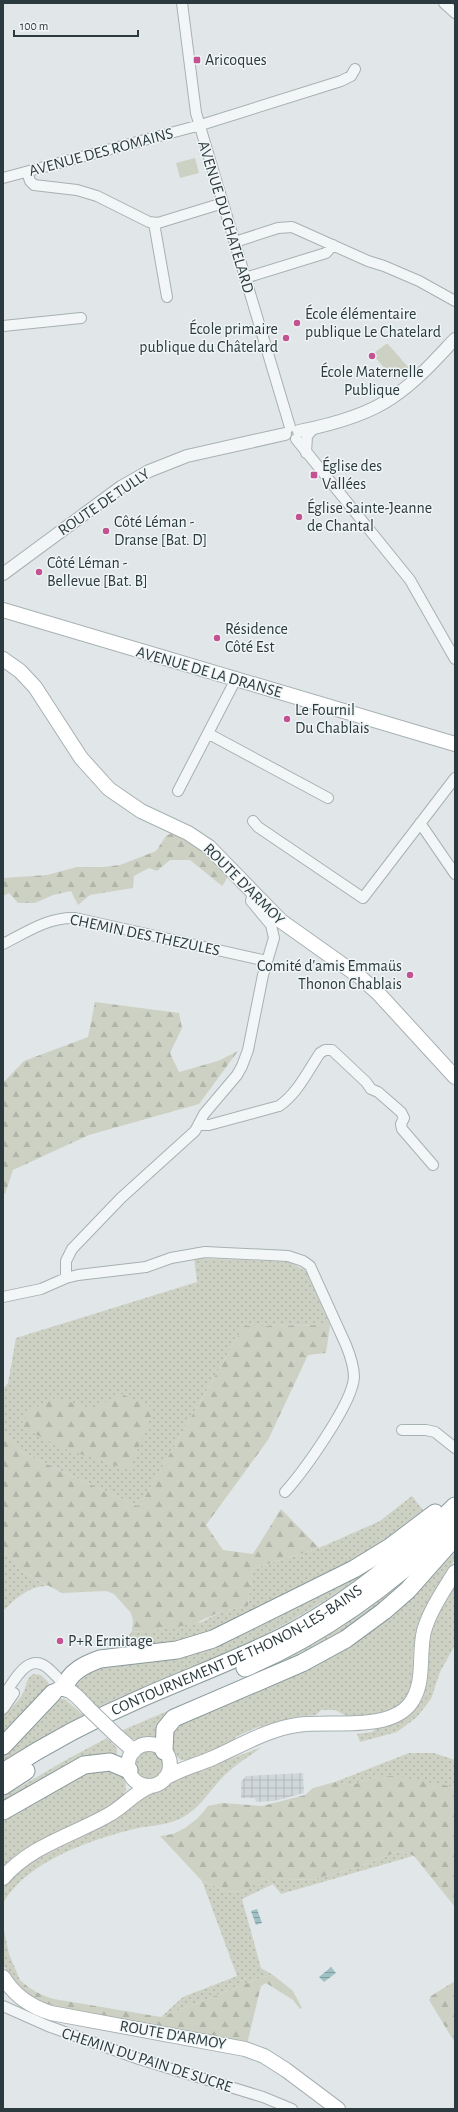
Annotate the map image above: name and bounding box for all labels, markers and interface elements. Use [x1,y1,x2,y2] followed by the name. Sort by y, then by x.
[14,12,138,38] scale bar
[20,20,48,32] text: 100 m
[205,52,267,68] place label: Aricoques
[192,55,202,65] marker: Aricoques
[27,125,175,179] street label: AVENUE DES ROMAINS
[195,139,257,295] street label: AVENUE DU CHATELARD
[305,304,441,340] place label: École élémentaire publique Le Chatelard
[292,318,302,328] marker: École élémentaire publique Le Chatelard
[139,319,278,355] place label: École primaire publique du Châtelard
[281,333,291,343] marker: École primaire publique du Châtelard
[367,351,377,361] marker: École Maternelle Publique
[320,362,424,398] place label: École Maternelle Publique
[322,456,382,492] place label: Église des Vallées
[55,465,153,538] street label: ROUTE DE TULLY
[309,470,319,480] marker: Église des Vallées
[307,498,432,534] place label: Église Sainte-Jeanne de Chantal
[294,512,304,522] marker: Église Sainte-Jeanne de Chantal
[114,514,207,548] place label: Côté Léman - Dranse [Bat. D]
[101,526,111,536] marker: Côté Léman - Dranse [Bat. D]
[47,555,148,589] place label: Côté Léman - Bellevue [Bat. B]
[34,567,44,577] marker: Côté Léman - Bellevue [Bat. B]
[225,621,288,655] place label: Résidence Côté Est
[212,633,222,643] marker: Résidence Côté Est
[134,644,284,701] street label: AVENUE DE LA DRANSE
[295,702,370,736] place label: Le Fournil Du Chablais
[282,714,292,724] marker: Le Fournil Du Chablais
[200,840,288,928] street label: ROUTE D'ARMOY
[69,911,221,959] street label: CHEMIN DES THEZULES
[257,958,402,992] place label: Comité d'amis Emmaüs Thonon Chablais
[405,970,415,980] marker: Comité d'amis Emmaüs Thonon Chablais
[109,1582,365,1719] street label: CONTOURNEMENT DE THONON-LES-BAINS
[68,1633,153,1649] place label: P+R Ermitage
[55,1636,65,1646] marker: P+R Ermitage
[119,2018,228,2052] street label: ROUTE D'ARMOY
[60,2025,234,2095] street label: CHEMIN DU PAIN DE SUCRE

